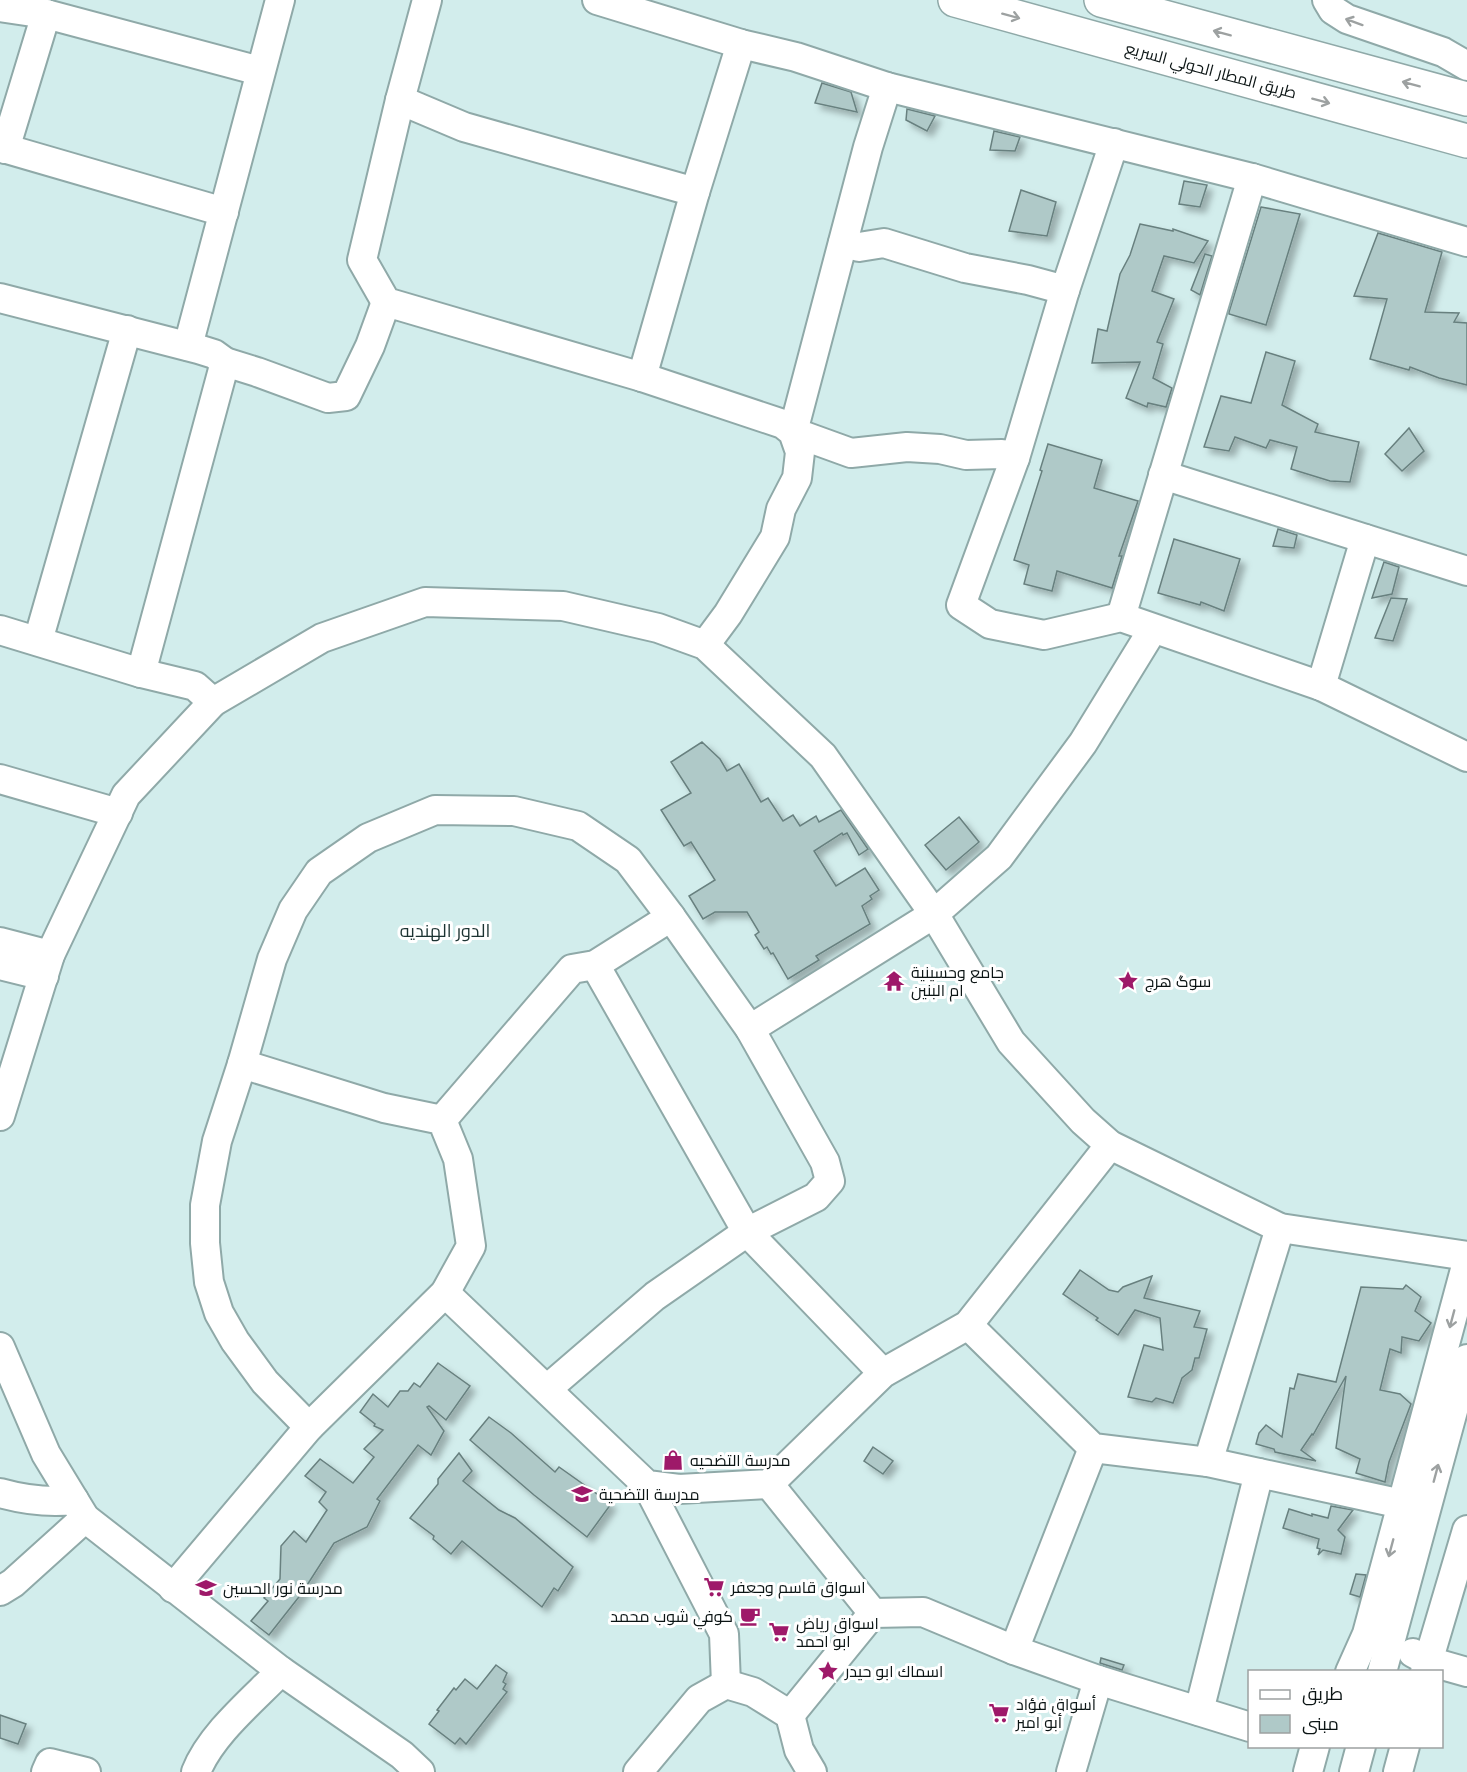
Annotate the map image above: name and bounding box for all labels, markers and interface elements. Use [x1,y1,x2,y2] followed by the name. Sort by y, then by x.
[1001,10,1020,22] one-way arrow
[1346,15,1364,26] one-way arrow
[1213,27,1232,38] one-way arrow
[1122,37,1299,106] street label: طريق المطار الحولي السريع
[1401,78,1420,89] one-way arrow
[1311,95,1330,107] one-way arrow
[400,918,490,943] district label: الدور الهنديه
[911,961,1004,1002] place label: جامع وحسينية ام البنين
[882,969,906,993] temple icon: جامع وحسينية ام البنين
[1116,969,1140,993] place icon: سوگ هرج
[1145,970,1211,993] place label: سوگ هرج
[1446,1309,1457,1328] one-way arrow
[661,1448,685,1472] shop icon: مدرسة التضحيه
[690,1449,790,1472] place label: مدرسة التضحيه
[1431,1464,1442,1483] one-way arrow
[570,1482,594,1506] school or university icon: مدرسة التضحية
[599,1483,699,1506] place label: مدرسة التضحية
[1384,1538,1396,1557] one-way arrow
[702,1575,726,1599] supermarket icon: اسواق قاسم وجعفر
[194,1576,218,1600] school or university icon: مدرسة نور الحسين
[730,1576,865,1599] place label: اسواق قاسم وجعفر
[223,1577,343,1600] place label: مدرسة نور الحسين
[738,1604,762,1628] cafe icon: كوفي شوب محمد
[610,1605,733,1630] place label: كوفي شوب محمد
[796,1612,879,1653] place label: اسواق رياض ابو احمد
[767,1620,791,1644] supermarket icon: اسواق رياض ابو احمد
[816,1659,840,1683] place icon: اسماك ابو حيدر
[844,1660,943,1683] place label: اسماك ابو حيدر
[1248,1670,1443,1748] legend
[1302,1681,1343,1706] text: طريق
[1015,1693,1096,1734] place label: أسواق فؤاد أبو امير
[987,1701,1011,1725] supermarket icon: أسواق فؤاد أبو امير
[1302,1711,1339,1736] text: مبنى

